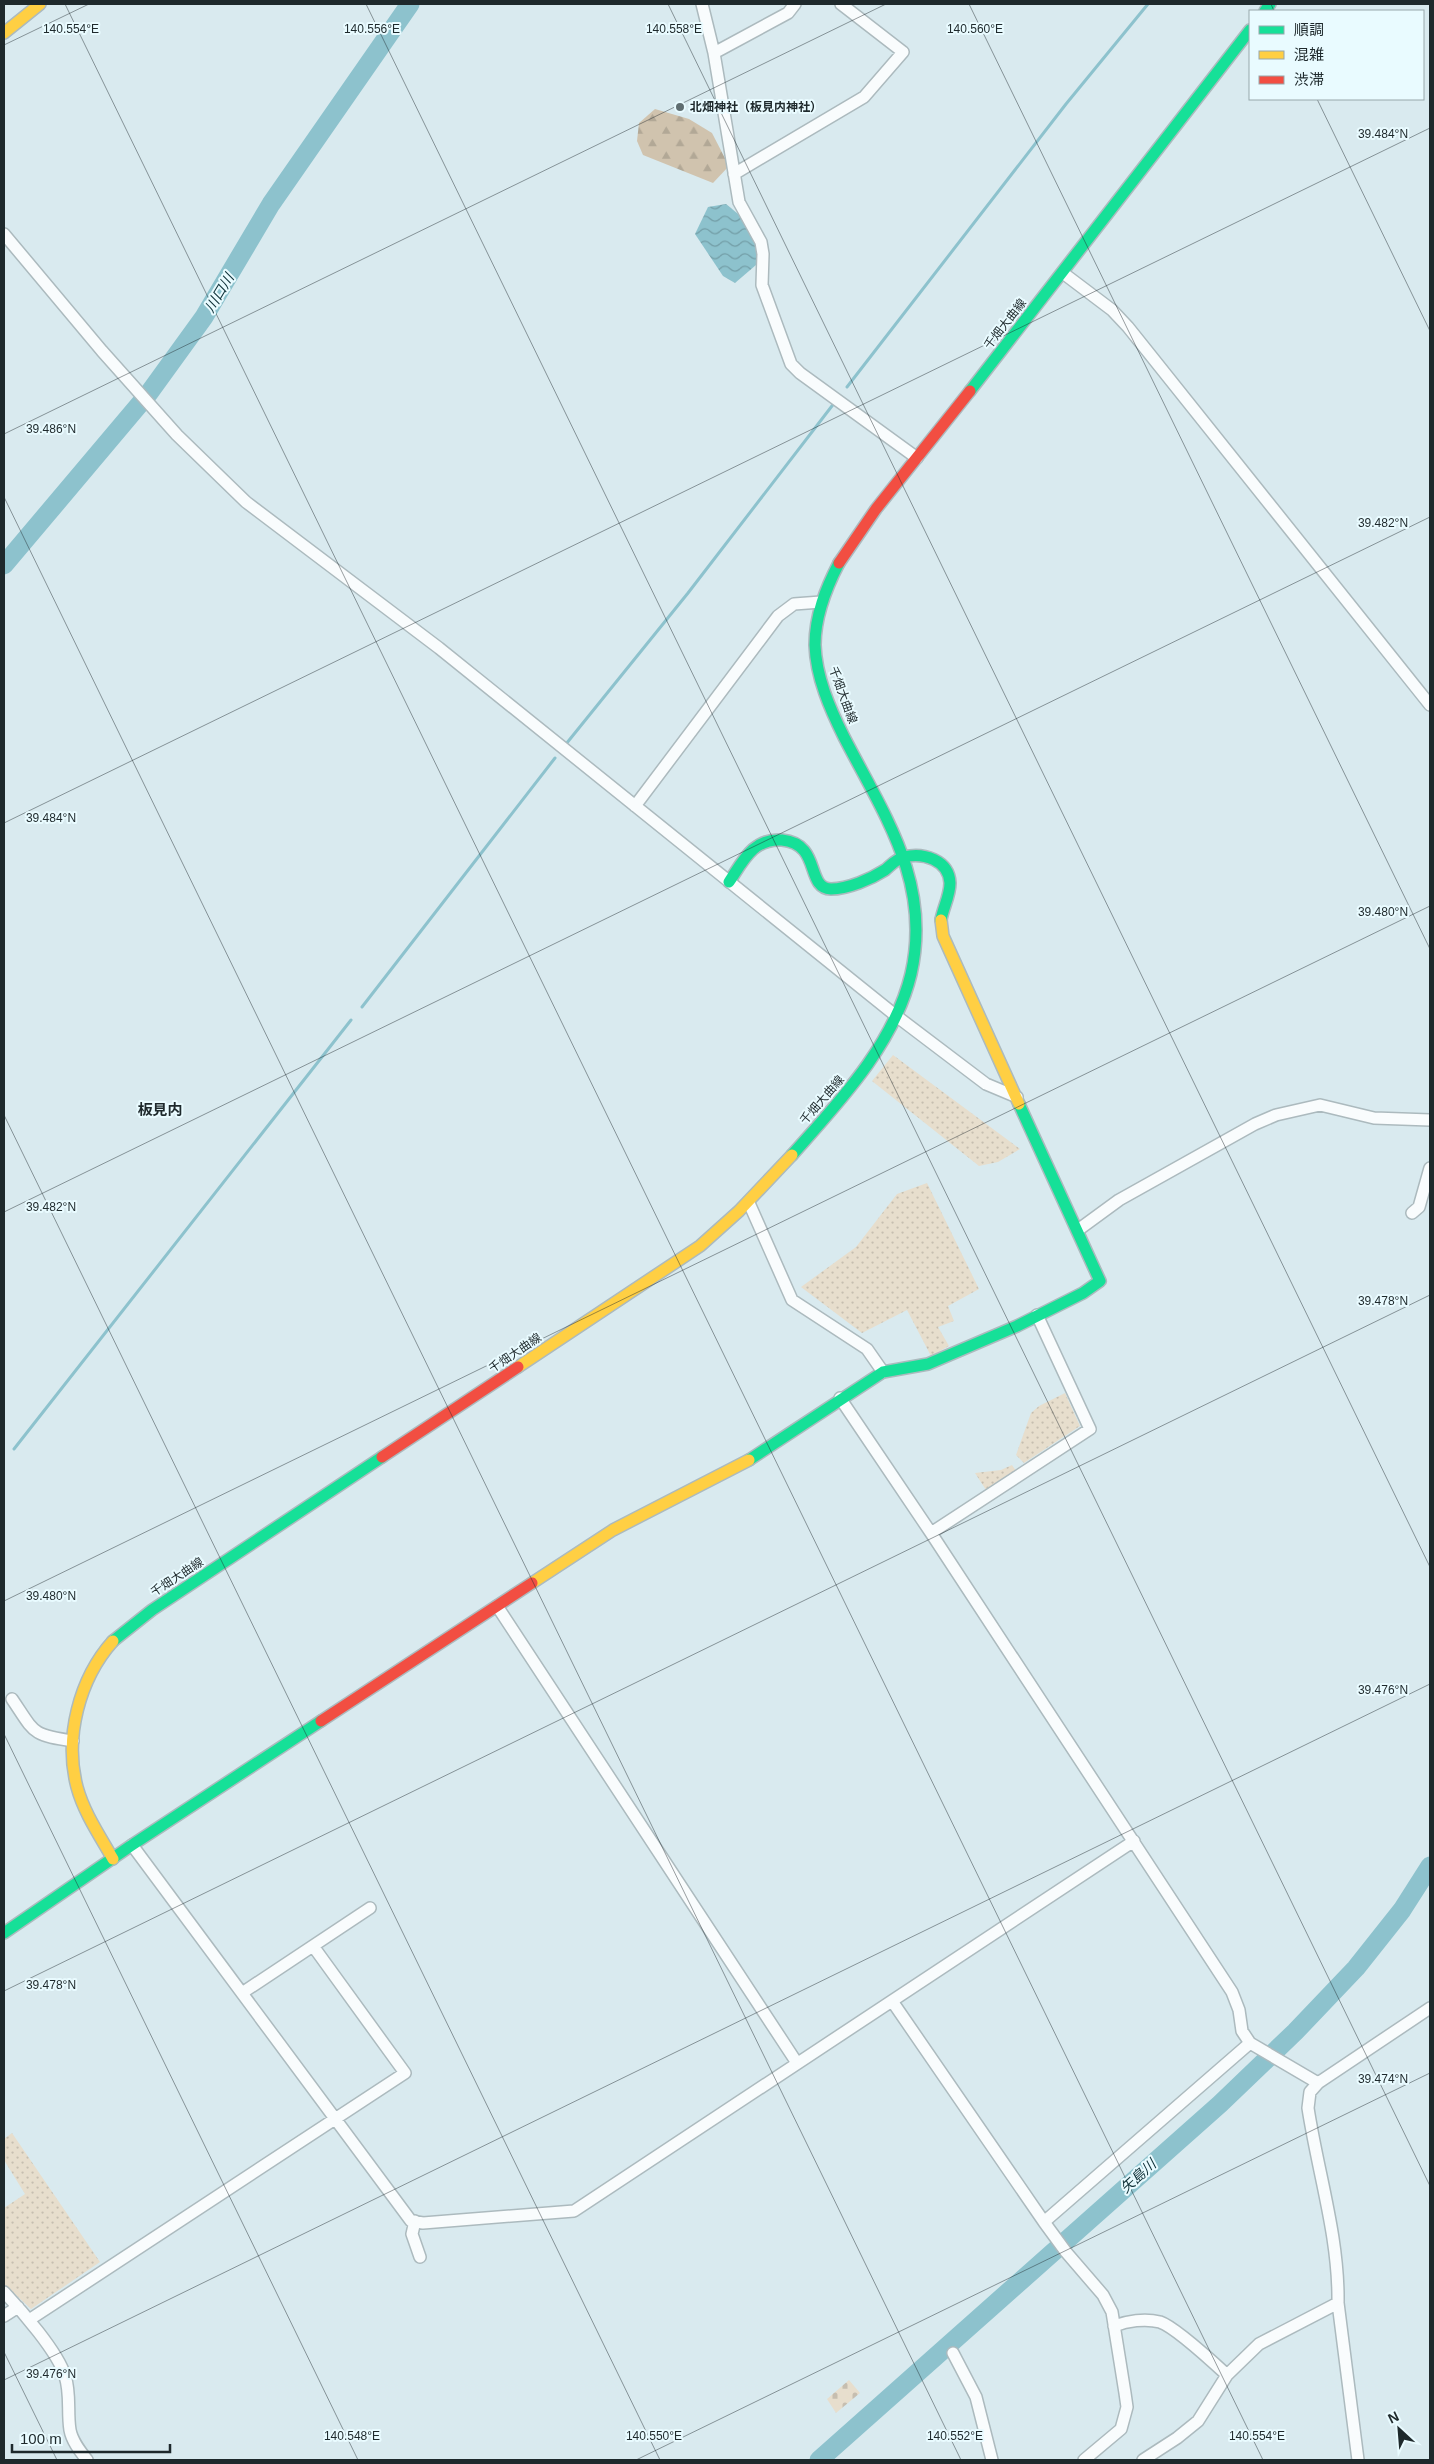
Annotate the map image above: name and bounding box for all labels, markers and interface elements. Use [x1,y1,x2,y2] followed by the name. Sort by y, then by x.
[1249,10,1424,100] legend
[1294,21,1324,38] text: 順調
[43,22,99,36] text: 140.554°E
[344,22,400,36] text: 140.556°E
[646,22,702,36] text: 140.558°E
[947,22,1003,36] text: 140.560°E
[1294,46,1324,63] text: 混雑
[1294,71,1324,88] text: 渋滞
[690,100,822,114] place label: 北畑神社（板見内神社）
[674,101,686,113] marker: 北畑神社（板見内神社）
[1358,127,1408,141] text: 39.484°N
[201,269,238,315] water label: 川口川
[981,296,1029,352] street label: 千畑大曲線
[26,422,76,436] text: 39.486°N
[1358,516,1408,530] text: 39.482°N
[826,664,860,726] street label: 千畑大曲線
[26,811,76,825] text: 39.484°N
[1358,905,1408,919] text: 39.480°N
[797,1073,847,1127] street label: 千畑大曲線
[137,1101,183,1118] district label: 板見内
[26,1200,76,1214] text: 39.482°N
[1358,1294,1408,1308] text: 39.478°N
[486,1330,544,1376] street label: 千畑大曲線
[148,1555,206,1599] street label: 千畑大曲線
[26,1589,76,1603] text: 39.480°N
[1358,1683,1408,1697] text: 39.476°N
[26,1978,76,1992] text: 39.478°N
[1358,2072,1408,2086] text: 39.474°N
[1117,2155,1160,2196] water label: 矢島川
[26,2367,76,2381] text: 39.476°N
[1374,2404,1424,2454] north arrow
[1385,2408,1401,2427] text: N
[12,2422,170,2454] scale bar
[324,2429,380,2443] text: 140.548°E
[626,2429,682,2443] text: 140.550°E
[927,2429,983,2443] text: 140.552°E
[1229,2429,1285,2443] text: 140.554°E
[20,2430,62,2447] text: 100 m

